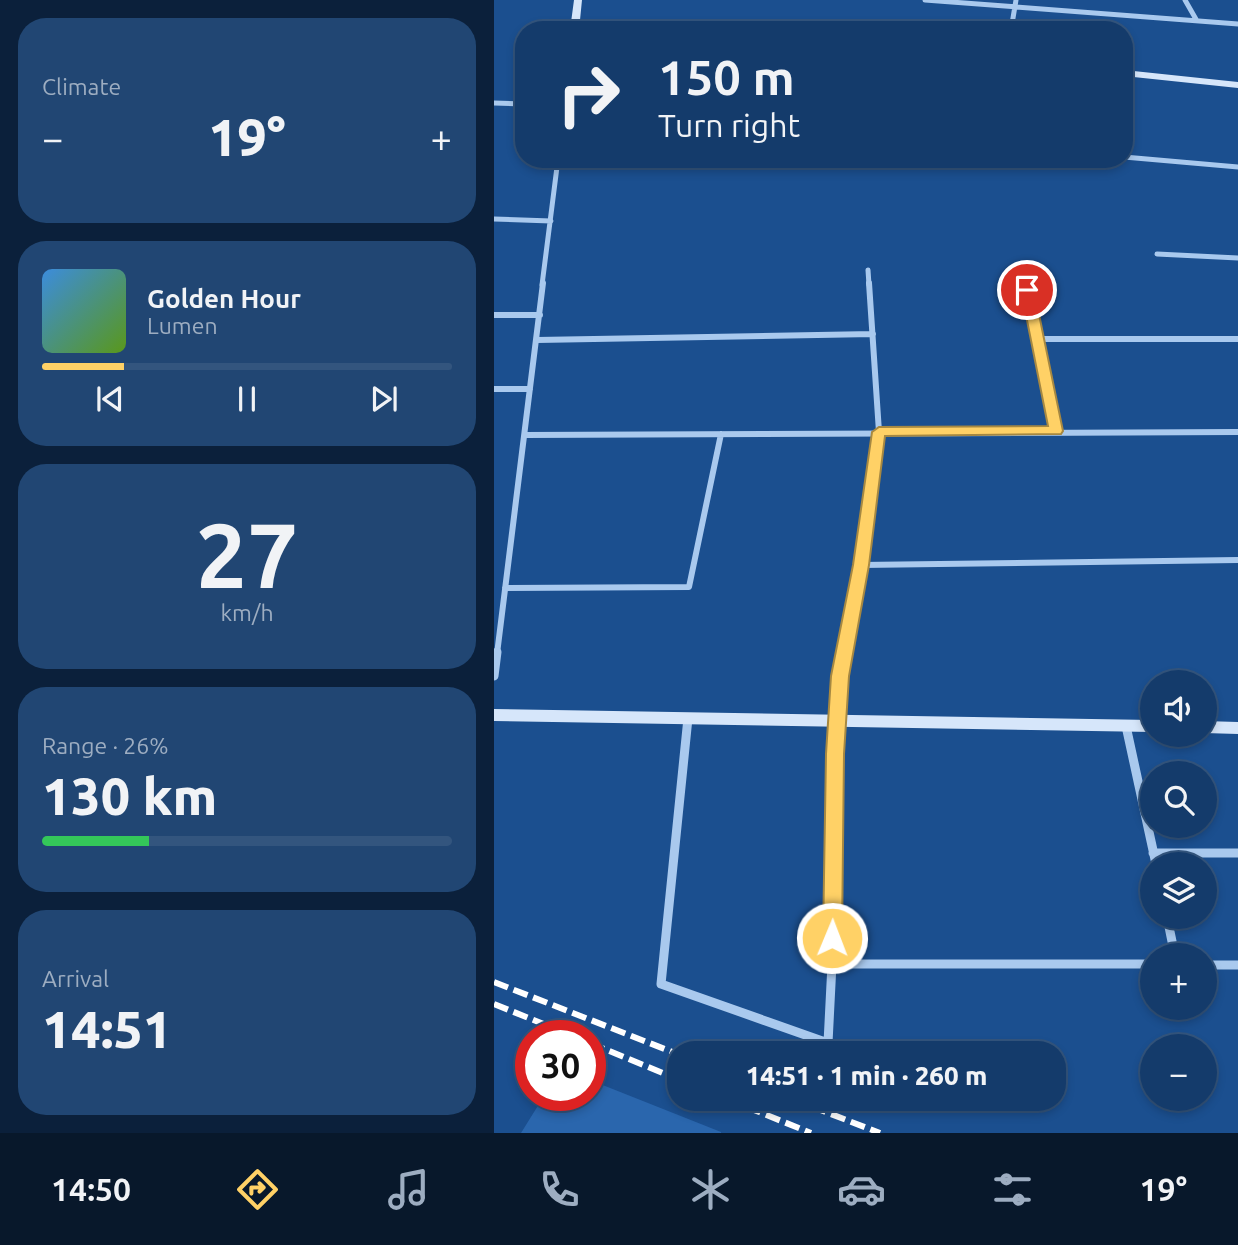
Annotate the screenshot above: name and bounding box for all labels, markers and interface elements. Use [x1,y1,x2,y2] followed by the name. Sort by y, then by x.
[543,49,634,140] icon: right
[658,49,795,104] text: 150 m
[42,74,121,99] text: Climate
[658,107,800,143] text: Turn right
[208,108,286,166] text: 19°
[42,117,63,159] text: −
[431,117,452,159] text: +
[997,260,1057,320] pin
[1008,271,1046,309] icon: arrive
[147,284,301,313] text: Golden Hour
[147,313,218,338] text: Lumen
[91,380,129,418] icon: previous
[228,380,266,418] icon: pause
[365,380,403,418] icon: next
[196,503,298,605] text: 27
[220,600,274,625] text: km/h
[1140,670,1217,1111] map controls
[1140,670,1217,747] button: sound
[42,733,169,758] text: Range · 26%
[1140,761,1217,838] button: search
[42,767,217,825] text: 130 km
[1140,852,1217,929] button: layers
[795,901,869,975] position arrow
[1140,943,1217,1020] button: +
[42,966,109,991] text: Arrival
[42,1000,172,1058] text: 14:51
[515,1020,606,1111] speed limit sign: 30
[1140,1034,1217,1111] button: −
[746,1061,987,1090] text: 14:51 · 1 min · 260 m
[233,1165,282,1214] icon: directions
[384,1165,433,1214] icon: music
[535,1165,584,1214] icon: phone
[686,1165,735,1214] icon: climate
[837,1165,886,1214] icon: car
[988,1165,1037,1214] icon: filters
[51,1171,131,1207] text: 14:50
[1140,1171,1187,1207] text: 19°

